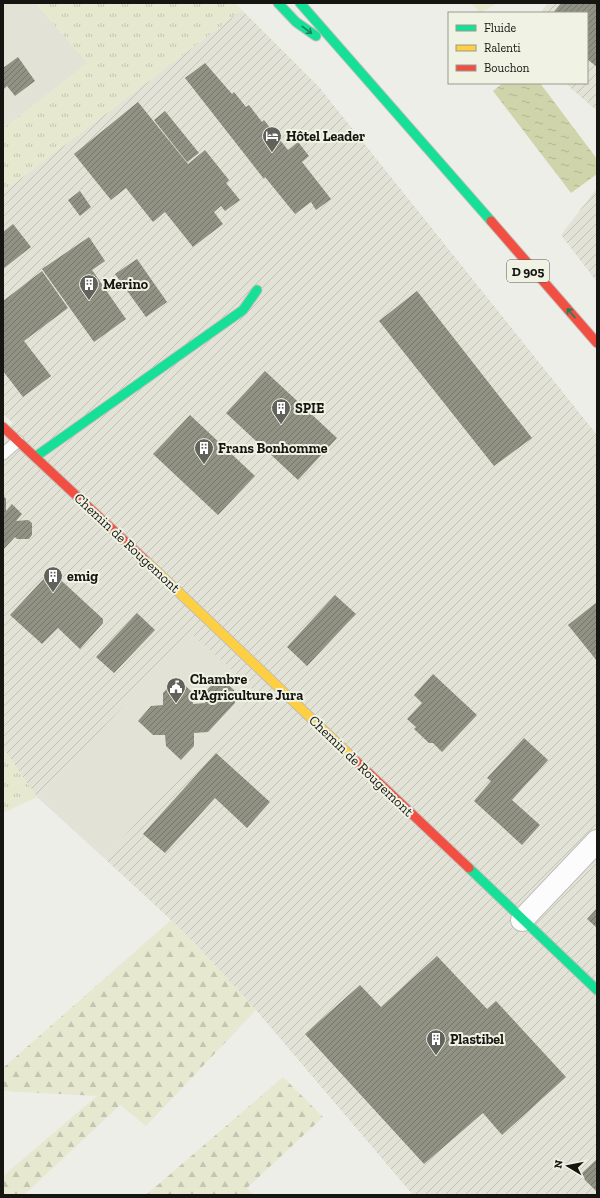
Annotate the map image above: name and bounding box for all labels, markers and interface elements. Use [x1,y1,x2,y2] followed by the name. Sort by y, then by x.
[448,12,588,84] legend
[484,21,517,35] text: Fluide
[301,25,312,34] one-way arrow
[484,41,521,55] text: Ralenti
[484,61,530,75] text: Bouchon
[261,125,283,153] hotel icon: Hôtel Leader
[286,128,365,145] place label: Hôtel Leader
[507,260,549,282] road number: D 905
[78,273,100,301] building icon: Merino
[103,276,149,293] place label: Merino
[567,308,576,319] one-way arrow
[270,397,292,425] building icon: SPIE
[295,400,324,417] place label: SPIE
[193,437,215,465] building icon: Frans Bonhomme
[218,440,328,457] place label: Frans Bonhomme
[71,490,184,597] street label: Chemin de Rougemont
[42,565,64,593] building icon: emig
[67,568,98,585] place label: emig
[190,671,303,704] place label: Chambre d'Agriculture Jura
[165,676,187,704] public building icon: Chambre d'Agriculture Jura
[305,712,417,821] street label: Chemin de Rougemont
[425,1028,447,1056] building icon: Plastibel
[450,1031,504,1048] place label: Plastibel
[548,1146,588,1186] north arrow
[552,1158,566,1170] text: N

